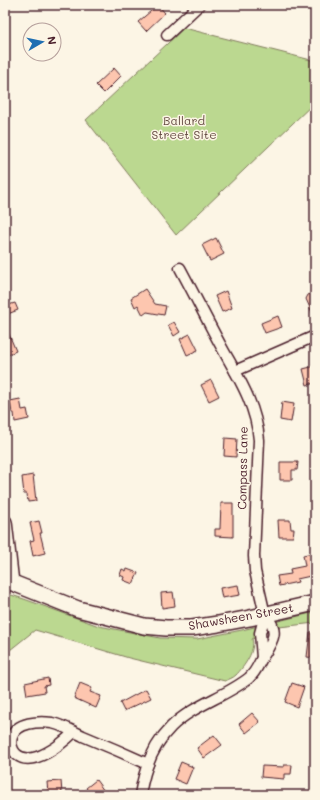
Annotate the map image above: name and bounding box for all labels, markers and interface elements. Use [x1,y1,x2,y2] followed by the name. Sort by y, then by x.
[22,22,62,62] north arrow
[44,35,60,46] text: N
[151,112,217,142] park label: Ballard Street Site
[233,426,251,510] street label: Compass Lane
[187,599,295,633] street label: Shawsheen Street

